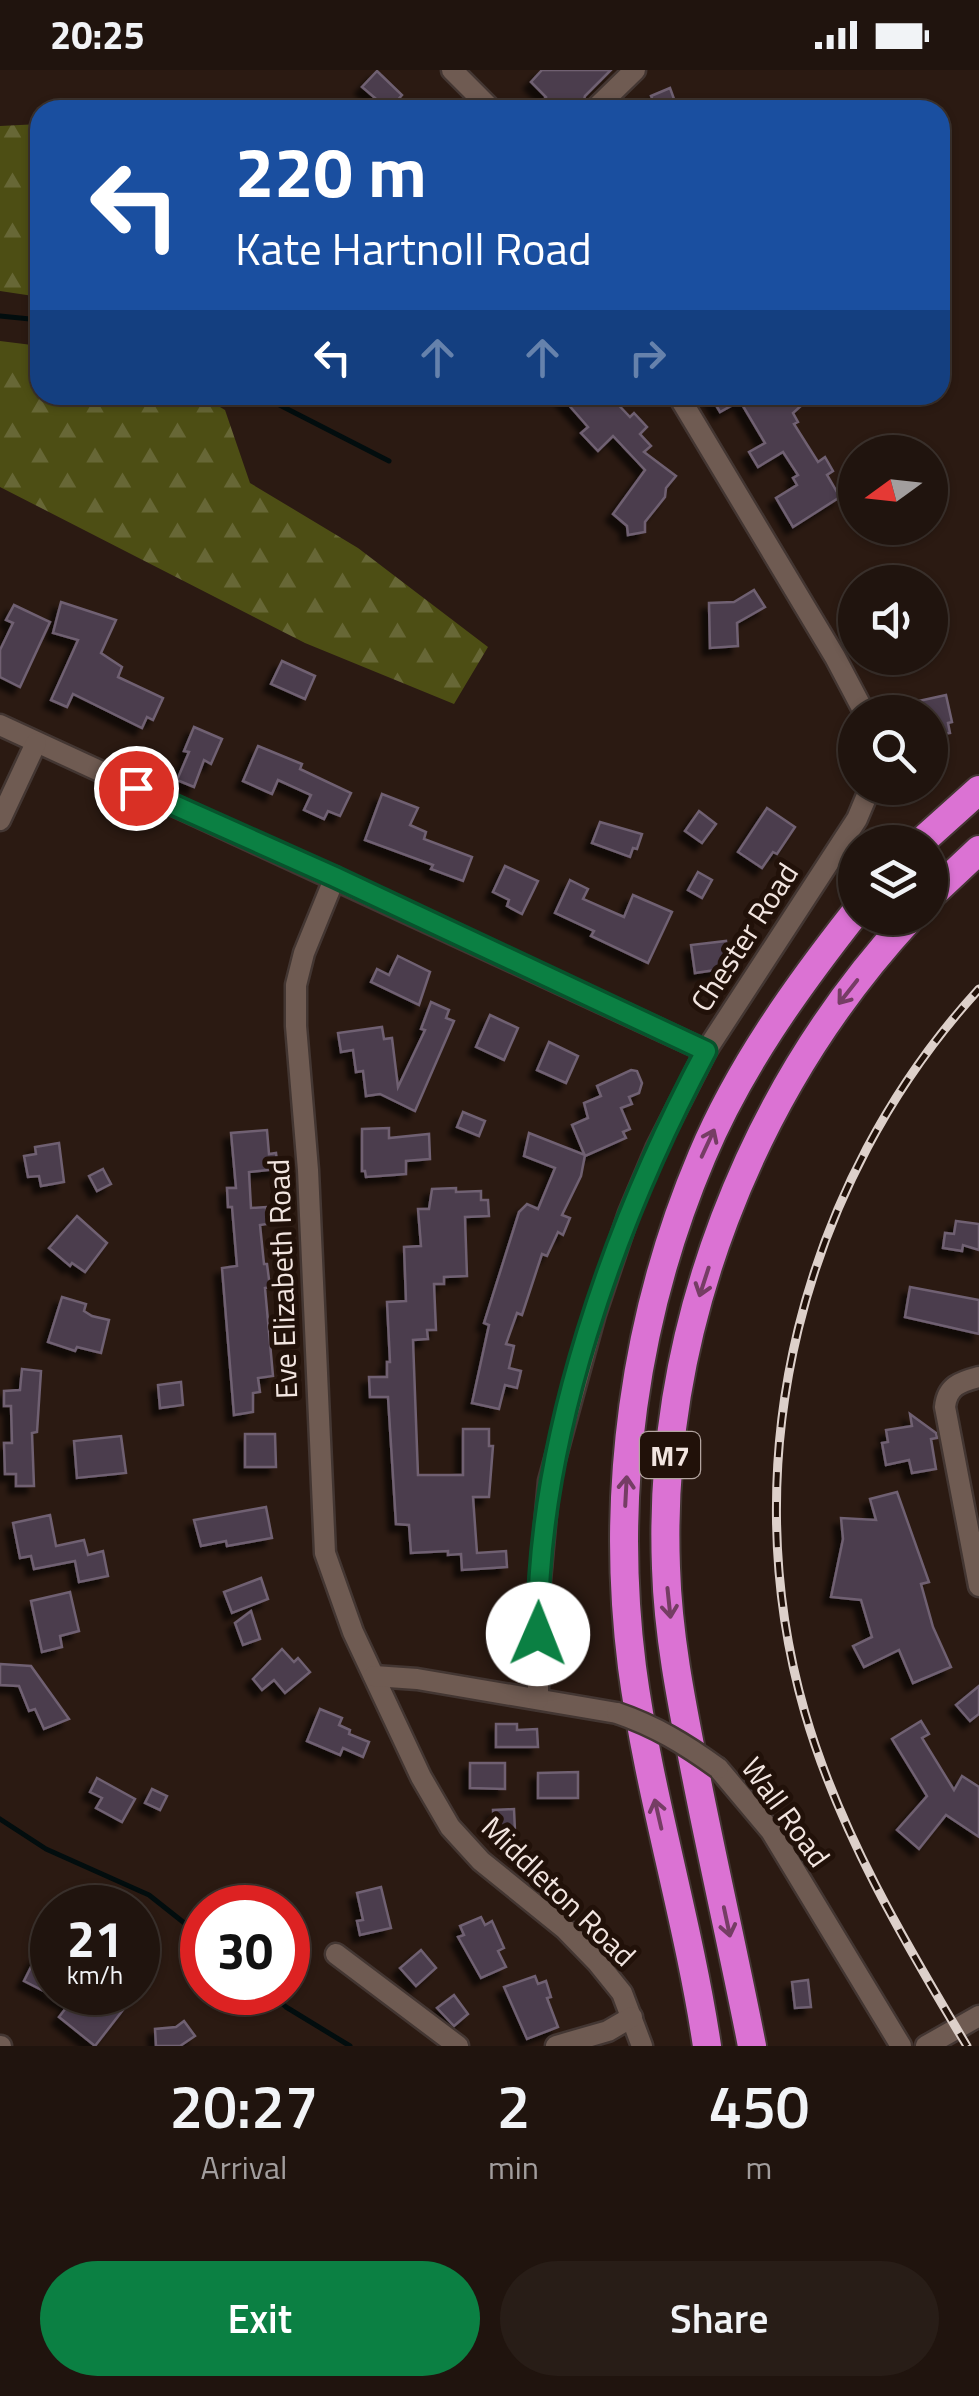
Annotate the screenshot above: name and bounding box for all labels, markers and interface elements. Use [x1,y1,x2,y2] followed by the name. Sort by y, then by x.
[50,6,145,64] text: 20:25
[235,118,427,224] text: 220 m
[70,140,200,270] icon: left
[235,214,592,282] text: Kate Hartnoll Road
[305,330,360,385] icon: left
[410,330,465,385] icon: ahead
[515,330,570,385] icon: ahead
[620,330,675,385] icon: right
[838,435,948,545] north arrow
[838,435,948,935] map controls
[838,565,948,675] button: sound
[838,695,948,805] button: search
[94,746,179,831] pin
[109,761,164,816] icon: arrive
[838,825,948,935] button: layers
[679,854,809,1020] street label: Chester Road
[837,979,859,1005] one-way arrow
[700,1129,719,1159] one-way arrow
[255,1158,309,1400] street label: Eve Elizabeth Road
[694,1265,712,1297] one-way arrow
[640,1432,700,1478] road number: M7
[617,1476,636,1508] one-way arrow
[486,1582,590,1686] position arrow
[660,1586,679,1618] one-way arrow
[730,1747,842,1877] street label: Wall Road
[648,1799,666,1831] one-way arrow
[471,1805,647,1977] street label: Middleton Road
[180,1885,310,2015] speed limit sign: 30
[67,1900,123,1976] text: 21
[719,1905,737,1937] one-way arrow
[67,1956,123,1994] text: km/h
[170,2060,318,2151] text: 20:27
[497,2060,530,2151] text: 2
[709,2060,809,2151] text: 450
[201,2143,287,2191] text: Arrival
[488,2143,539,2191] text: min
[746,2143,772,2191] text: m
[40,2261,480,2376] button: Exit
[500,2261,939,2376] button: Share

